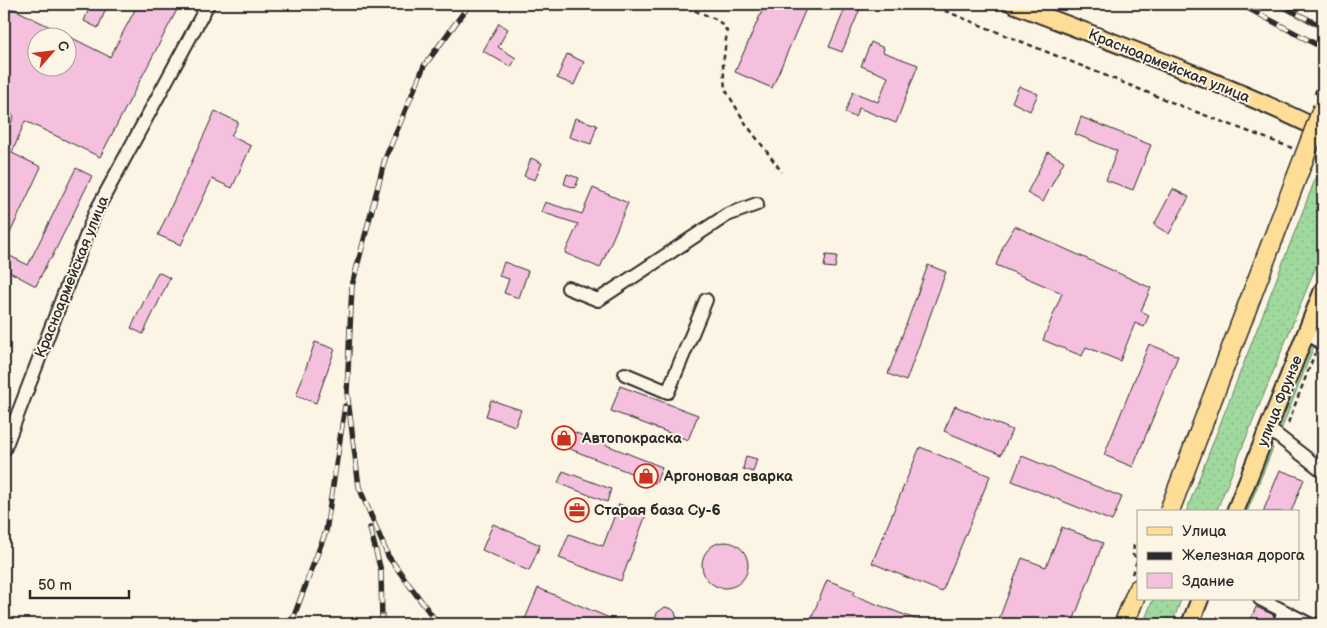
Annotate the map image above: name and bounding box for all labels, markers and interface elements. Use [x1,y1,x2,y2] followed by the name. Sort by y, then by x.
[1085,25,1253,107] street label: Красноармейская улица
[28,28,78,78] north arrow
[53,38,73,55] text: С
[31,193,113,361] street label: Красноармейская улица
[1253,353,1307,449] street label: улица Фрунзе
[551,425,577,451] shop icon: Автопокраска
[581,429,682,448] place label: Автопокраска
[633,463,659,489] shop icon: Аргоновая сварка
[663,467,793,486] place label: Аргоновая сварка
[564,497,590,523] office icon: Старая база Су-6
[594,501,721,520] place label: Старая база Су-6
[1137,510,1300,600] legend
[1182,522,1227,541] text: Улица
[1182,546,1305,565] text: Железная дорога
[30,568,129,600] scale bar
[1182,572,1234,591] text: Здание
[38,576,72,595] text: 50 m

